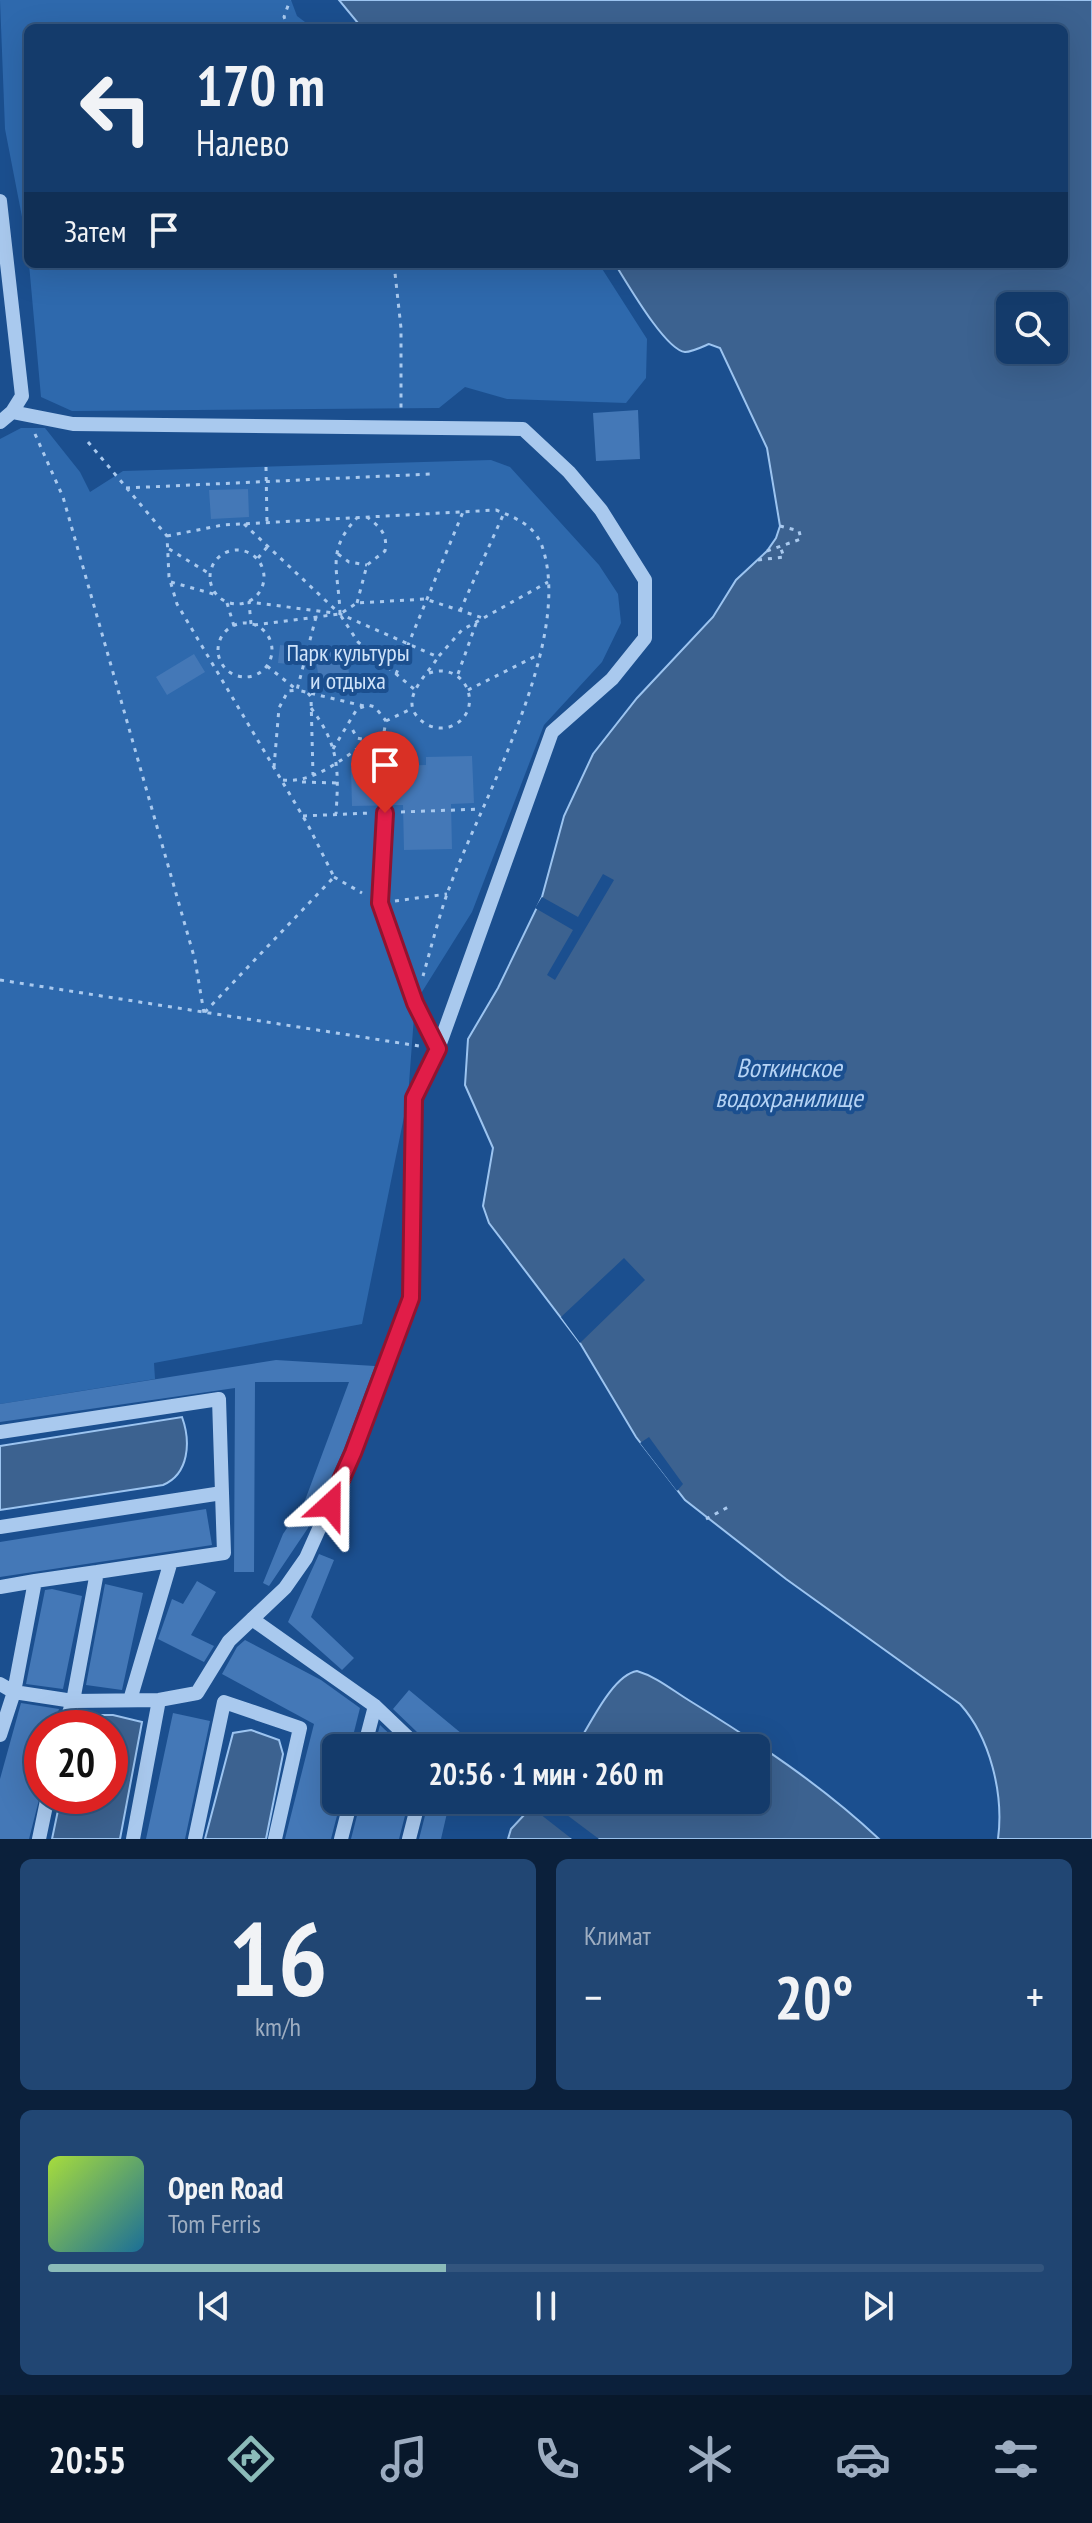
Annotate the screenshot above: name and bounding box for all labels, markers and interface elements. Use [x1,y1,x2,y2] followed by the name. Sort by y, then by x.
[196,49,325,121] text: 170 m
[64,56,168,160] icon: left
[196,119,289,166] text: Налево
[142,208,186,252] icon: arrive
[64,211,126,250] text: Затем
[996,292,1068,364] map controls
[996,292,1068,364] button: search
[286,637,410,696] park label: Парк культуры и отдыха
[351,731,419,813] pin
[363,743,407,787] icon: arrive
[715,1051,865,1114] water label: Воткинское водохранилище
[288,1463,372,1547] position arrow
[24,1710,128,1814] speed limit sign: 20
[428,1754,664,1793] text: 20:56 · 1 мин · 260 m
[228,1890,328,2025] text: 16
[584,1919,651,1952] text: Климат
[774,1958,854,2036] text: 20°
[584,1968,602,2025] text: −
[1026,1968,1044,2025] text: +
[255,2010,301,2043] text: km/h
[168,2168,283,2207] text: Open Road
[168,2207,261,2240] text: Tom Ferris
[192,2284,236,2328] icon: previous
[524,2284,568,2328] icon: pause
[856,2284,900,2328] icon: next
[223,2431,279,2487] icon: directions
[376,2431,432,2487] icon: music
[529,2431,585,2487] icon: phone
[682,2431,738,2487] icon: climate
[835,2431,891,2487] icon: car
[988,2431,1044,2487] icon: filters
[48,2436,126,2483] text: 20:55

